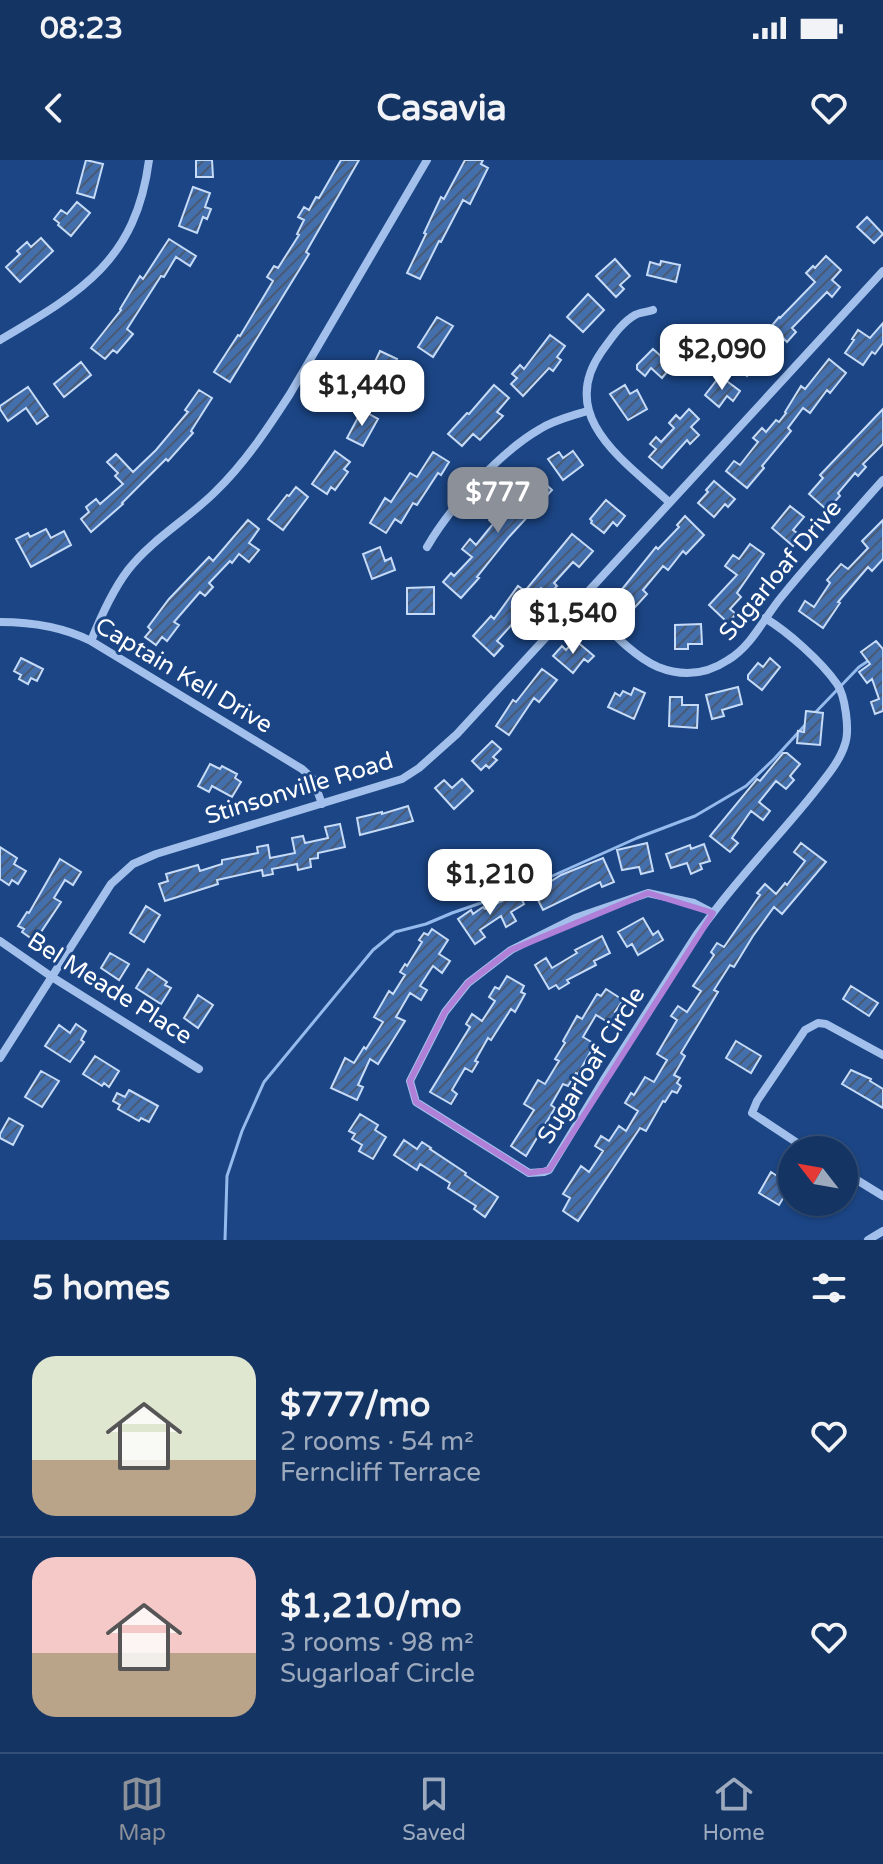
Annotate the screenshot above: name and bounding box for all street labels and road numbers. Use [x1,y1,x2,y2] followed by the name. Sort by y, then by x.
[713,494,848,647] street label: Sugarloaf Drive
[90,611,278,740] street label: Captain Kell Drive
[202,746,397,831] street label: Stinsonville Road
[22,926,198,1051] street label: Bel Meade Place
[531,981,651,1149] street label: Sugarloaf Circle

